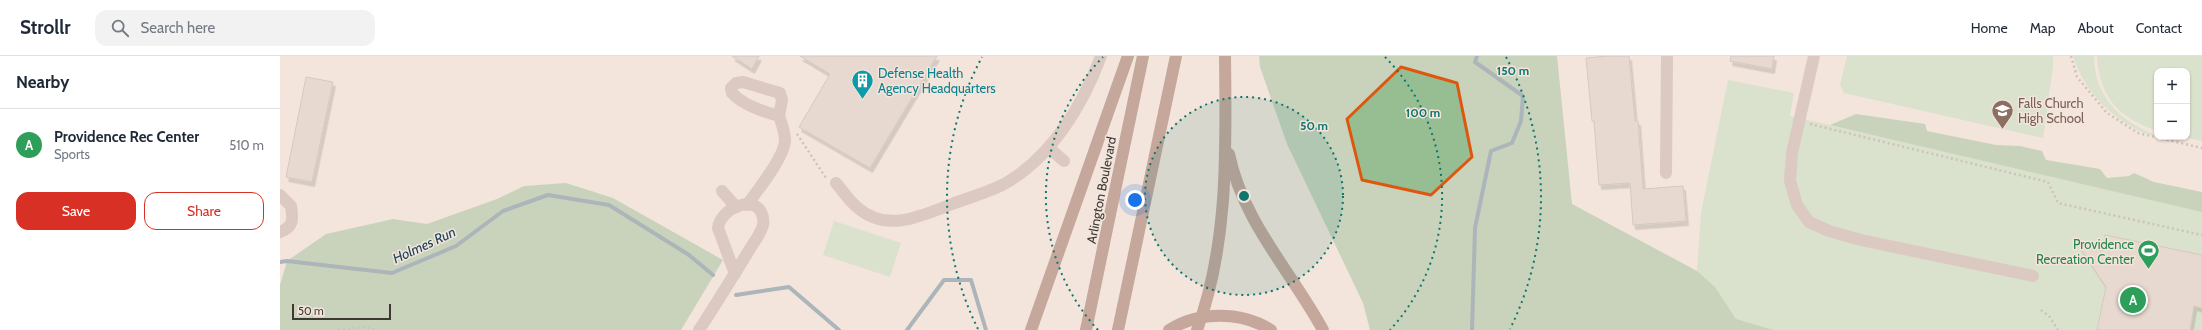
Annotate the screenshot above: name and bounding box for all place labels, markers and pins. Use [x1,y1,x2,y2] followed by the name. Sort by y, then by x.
[878,65,996,96] place label: Defense Health Agency Headquarters
[849,67,875,100] building icon: Defense Health Agency Headquarters
[2018,95,2084,126] place label: Falls Church High School
[1989,97,2015,130] school or university icon: Falls Church High School
[1237,189,1251,203] centre of rings
[2036,236,2135,267] place label: Providence Recreation Center
[2136,238,2162,271] sports icon: Providence Recreation Center
[2120,285,2146,315] pin: A

